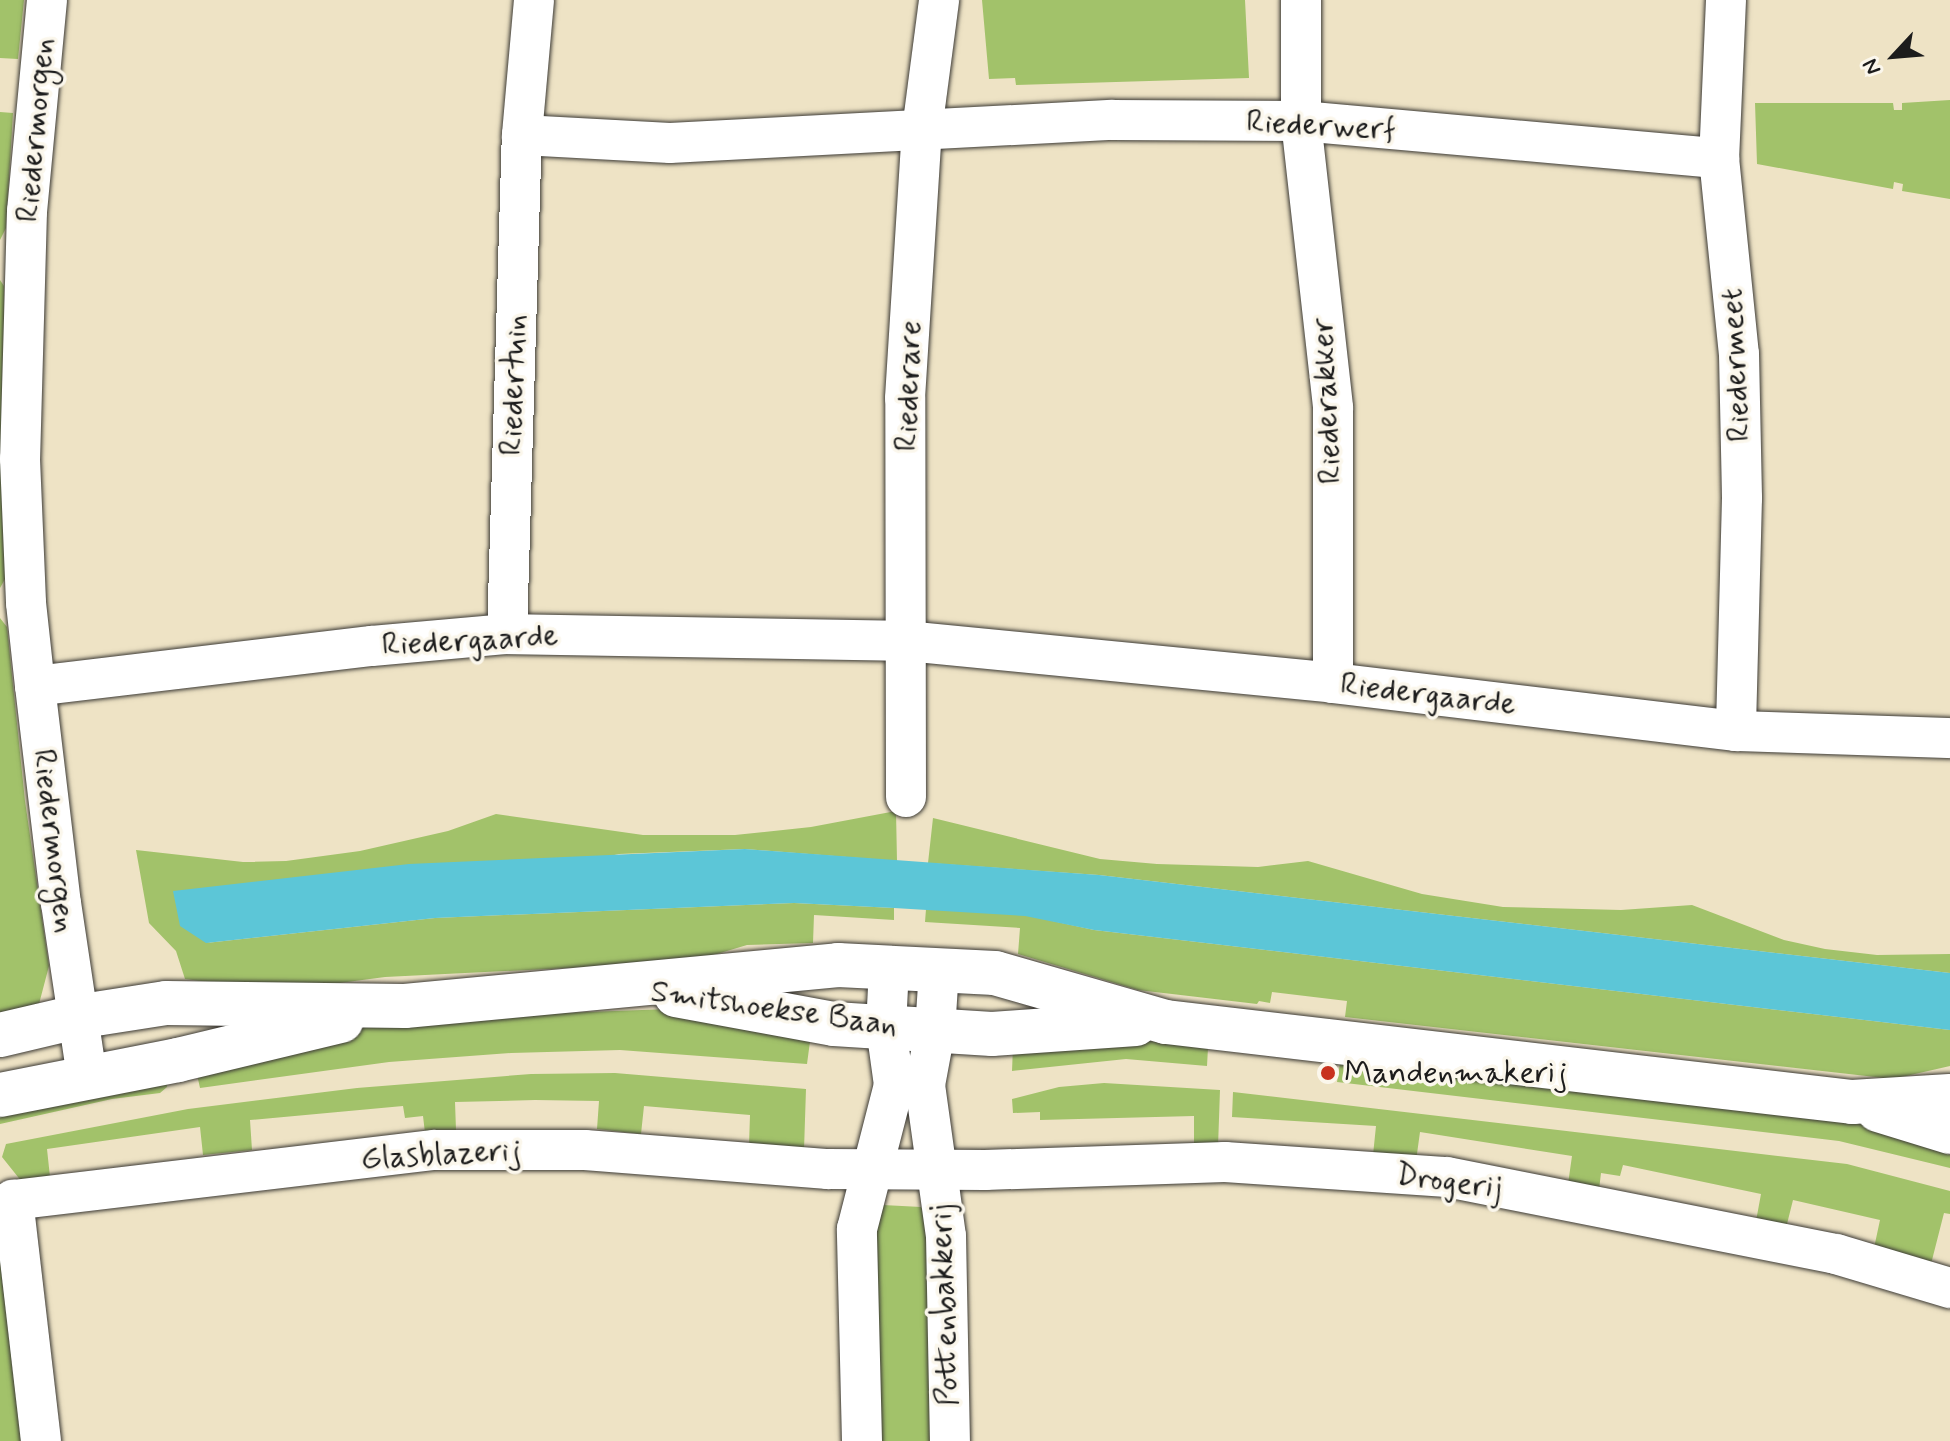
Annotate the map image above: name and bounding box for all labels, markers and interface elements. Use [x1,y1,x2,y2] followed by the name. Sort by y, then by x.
[1854,16,1934,96] north arrow
[9,36,63,224] street label: Riedermorgen
[1857,54,1888,79] text: N
[1245,103,1397,149] street label: Riederwerf
[1713,287,1759,443] street label: Riedermeet
[492,314,536,456] street label: Riedertuin
[1303,317,1351,485] street label: Riederakker
[888,320,930,452] street label: Riederare
[381,617,559,665] street label: Riedergaarde
[1338,665,1518,725] street label: Riedergaarde
[24,747,84,935] street label: Riedermorgen
[648,973,900,1045] street label: Smitshoekse Baan
[1344,1054,1568,1092] place label: Mandenmakerij
[1319,1064,1337,1082] marker: Mandenmakerij
[360,1132,522,1178] street label: Glasblazerij
[1393,1156,1505,1208] street label: Drogerij
[922,1203,968,1407] street label: Pottenbakkerij

